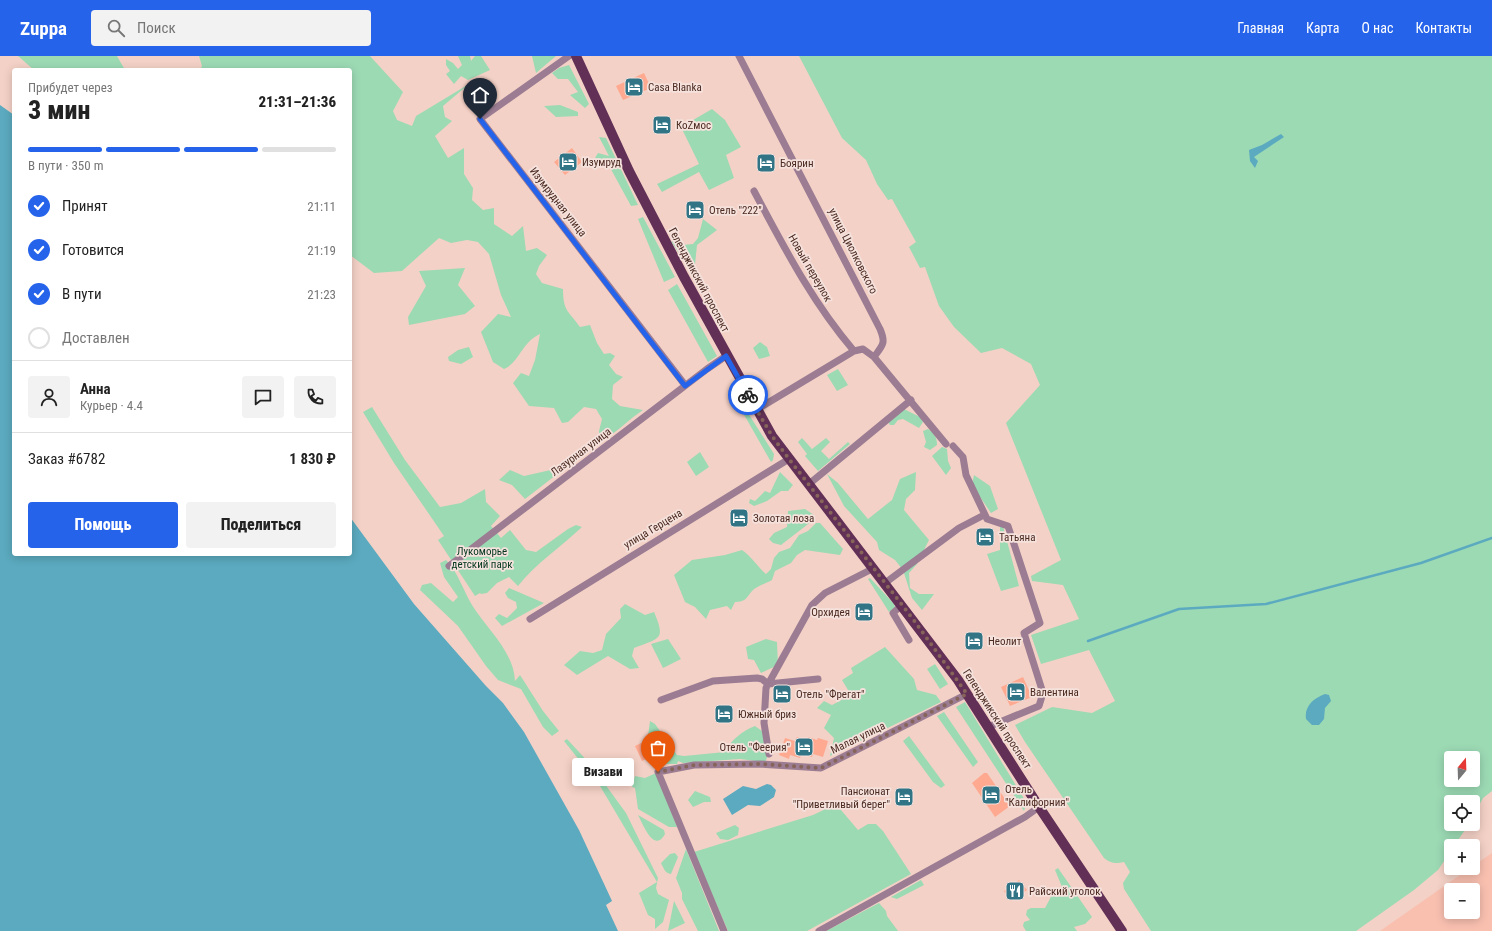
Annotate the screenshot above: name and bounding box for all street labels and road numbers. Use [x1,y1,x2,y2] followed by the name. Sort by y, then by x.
[527,165,589,239] street label: Изумрудная улица
[826,206,880,296] street label: улица Циолковского
[666,226,732,335] street label: Геленджикский проспект
[785,232,835,305] street label: Новый переулок
[548,425,614,479] street label: Лазурная улица
[621,506,685,552] street label: улица Герцена
[960,667,1034,772] street label: Геленджикский проспект
[829,719,887,757] street label: Малая улица

